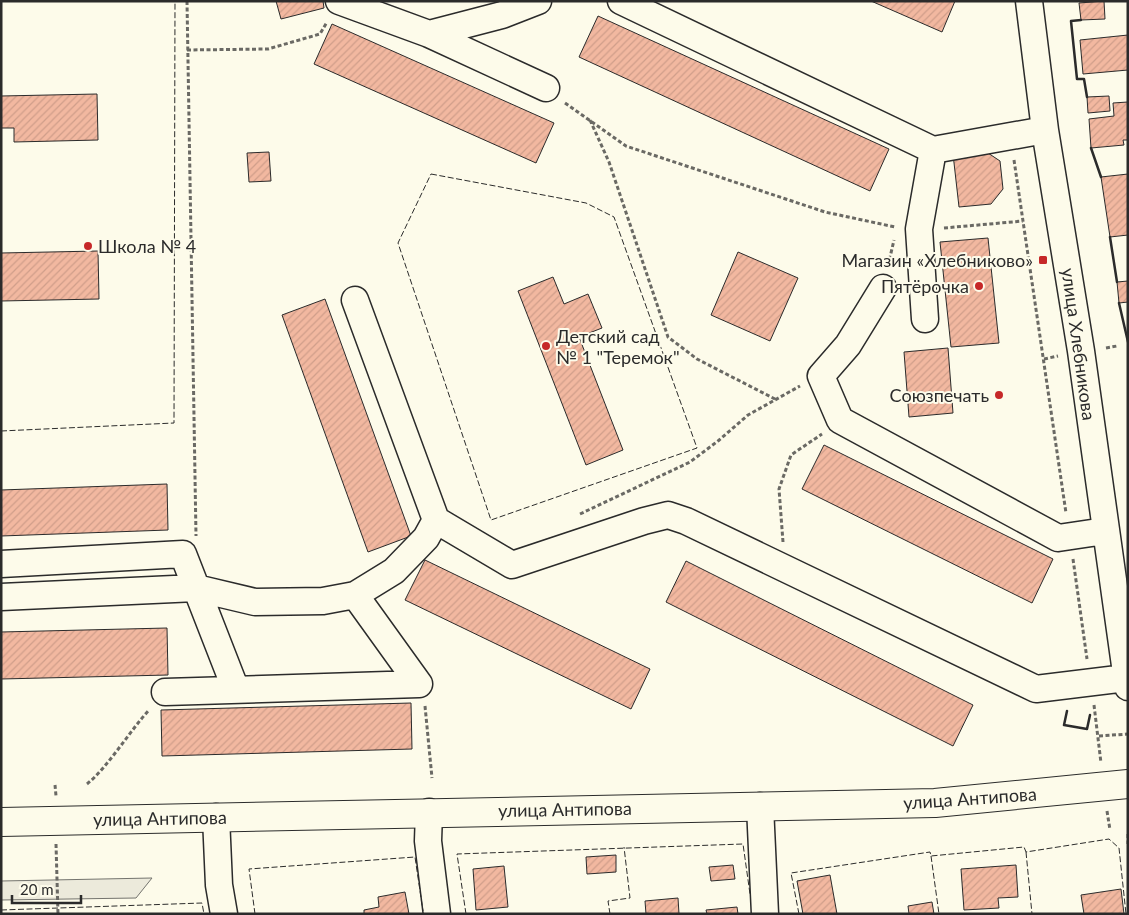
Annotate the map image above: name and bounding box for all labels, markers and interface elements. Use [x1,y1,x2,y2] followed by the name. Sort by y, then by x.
[98,235,196,257] place label: Школа № 4
[82,240,94,252] marker: Школа № 4
[842,249,1033,271] place label: Магазин «Хлебниково»
[1037,254,1049,266] marker: Магазин «Хлебниково»
[1057,266,1101,422] street label: улица Хлебникова
[881,275,969,297] place label: Пятёрочка
[973,280,985,292] marker: Пятёрочка
[556,325,680,368] place label: Детский сад № 1 "Теремок"
[540,340,552,352] marker: Детский сад № 1 "Теремок"
[890,384,989,406] place label: Союзпечать
[993,389,1005,401] marker: Союзпечать
[903,782,1037,814] street label: улица Антипова
[498,797,632,821] street label: улица Антипова
[93,806,227,830] street label: улица Антипова
[12,872,81,904] scale bar
[20,880,54,898] text: 20 m

